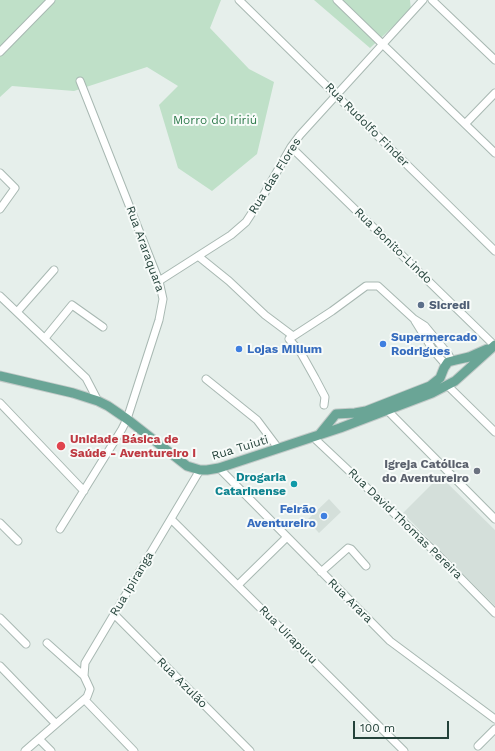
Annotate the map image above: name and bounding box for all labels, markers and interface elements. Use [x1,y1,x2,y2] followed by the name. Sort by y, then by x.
[322,80,412,170] street label: Rua Rudolfo Finder
[173,113,257,127] park label: Morro do Iririú
[246,135,304,217] street label: Rua das Flores
[123,204,167,294] street label: Rua Araraquara
[351,205,435,287] street label: Rua Bonito-Lindo
[429,298,470,312] place label: Sicredi
[416,300,426,310] marker: Sicredi
[391,330,478,358] place label: Supermercado Rodrigues
[378,339,388,349] marker: Supermercado Rodrigues
[247,342,322,356] place label: Lojas Milium
[234,344,244,354] marker: Lojas Milium
[70,432,196,460] place label: Unidade Básica de Saúde - Aventureiro I
[210,433,270,463] street label: Rua Tuiuti
[55,440,67,452] marker: Unidade Básica de Saúde - Aventureiro I
[382,457,469,485] place label: Igreja Católica do Aventureiro
[345,466,465,582] street label: Rua David Thomas Pereira
[472,466,482,476] marker: Igreja Católica do Aventureiro
[215,470,286,498] place label: Drogaria Catarinense
[289,479,299,489] marker: Drogaria Catarinense
[247,502,316,530] place label: Feirão Aventureiro
[319,511,329,521] marker: Feirão Aventureiro
[107,549,157,619] street label: Rua Ipiranga
[325,576,375,626] street label: Rua Arara
[256,603,320,667] street label: Rua Uirapuru
[154,655,210,711] street label: Rua Azulão
[355,713,451,739] scale bar
[360,721,395,735] text: 100 m

